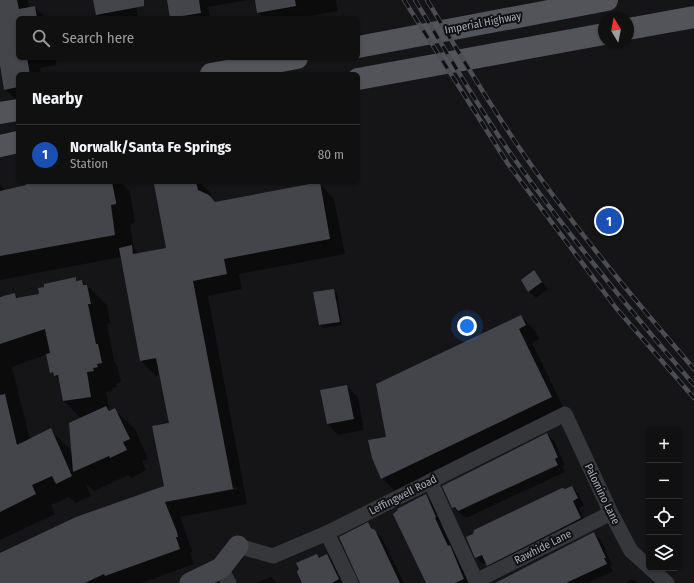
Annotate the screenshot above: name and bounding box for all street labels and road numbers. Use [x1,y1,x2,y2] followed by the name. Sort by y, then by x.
[444,9,522,37] street label: Imperial Highway
[582,462,622,526] street label: Palomino Lane
[367,472,439,518] street label: Leffingwell Road
[512,527,574,567] street label: Rawhide Lane

